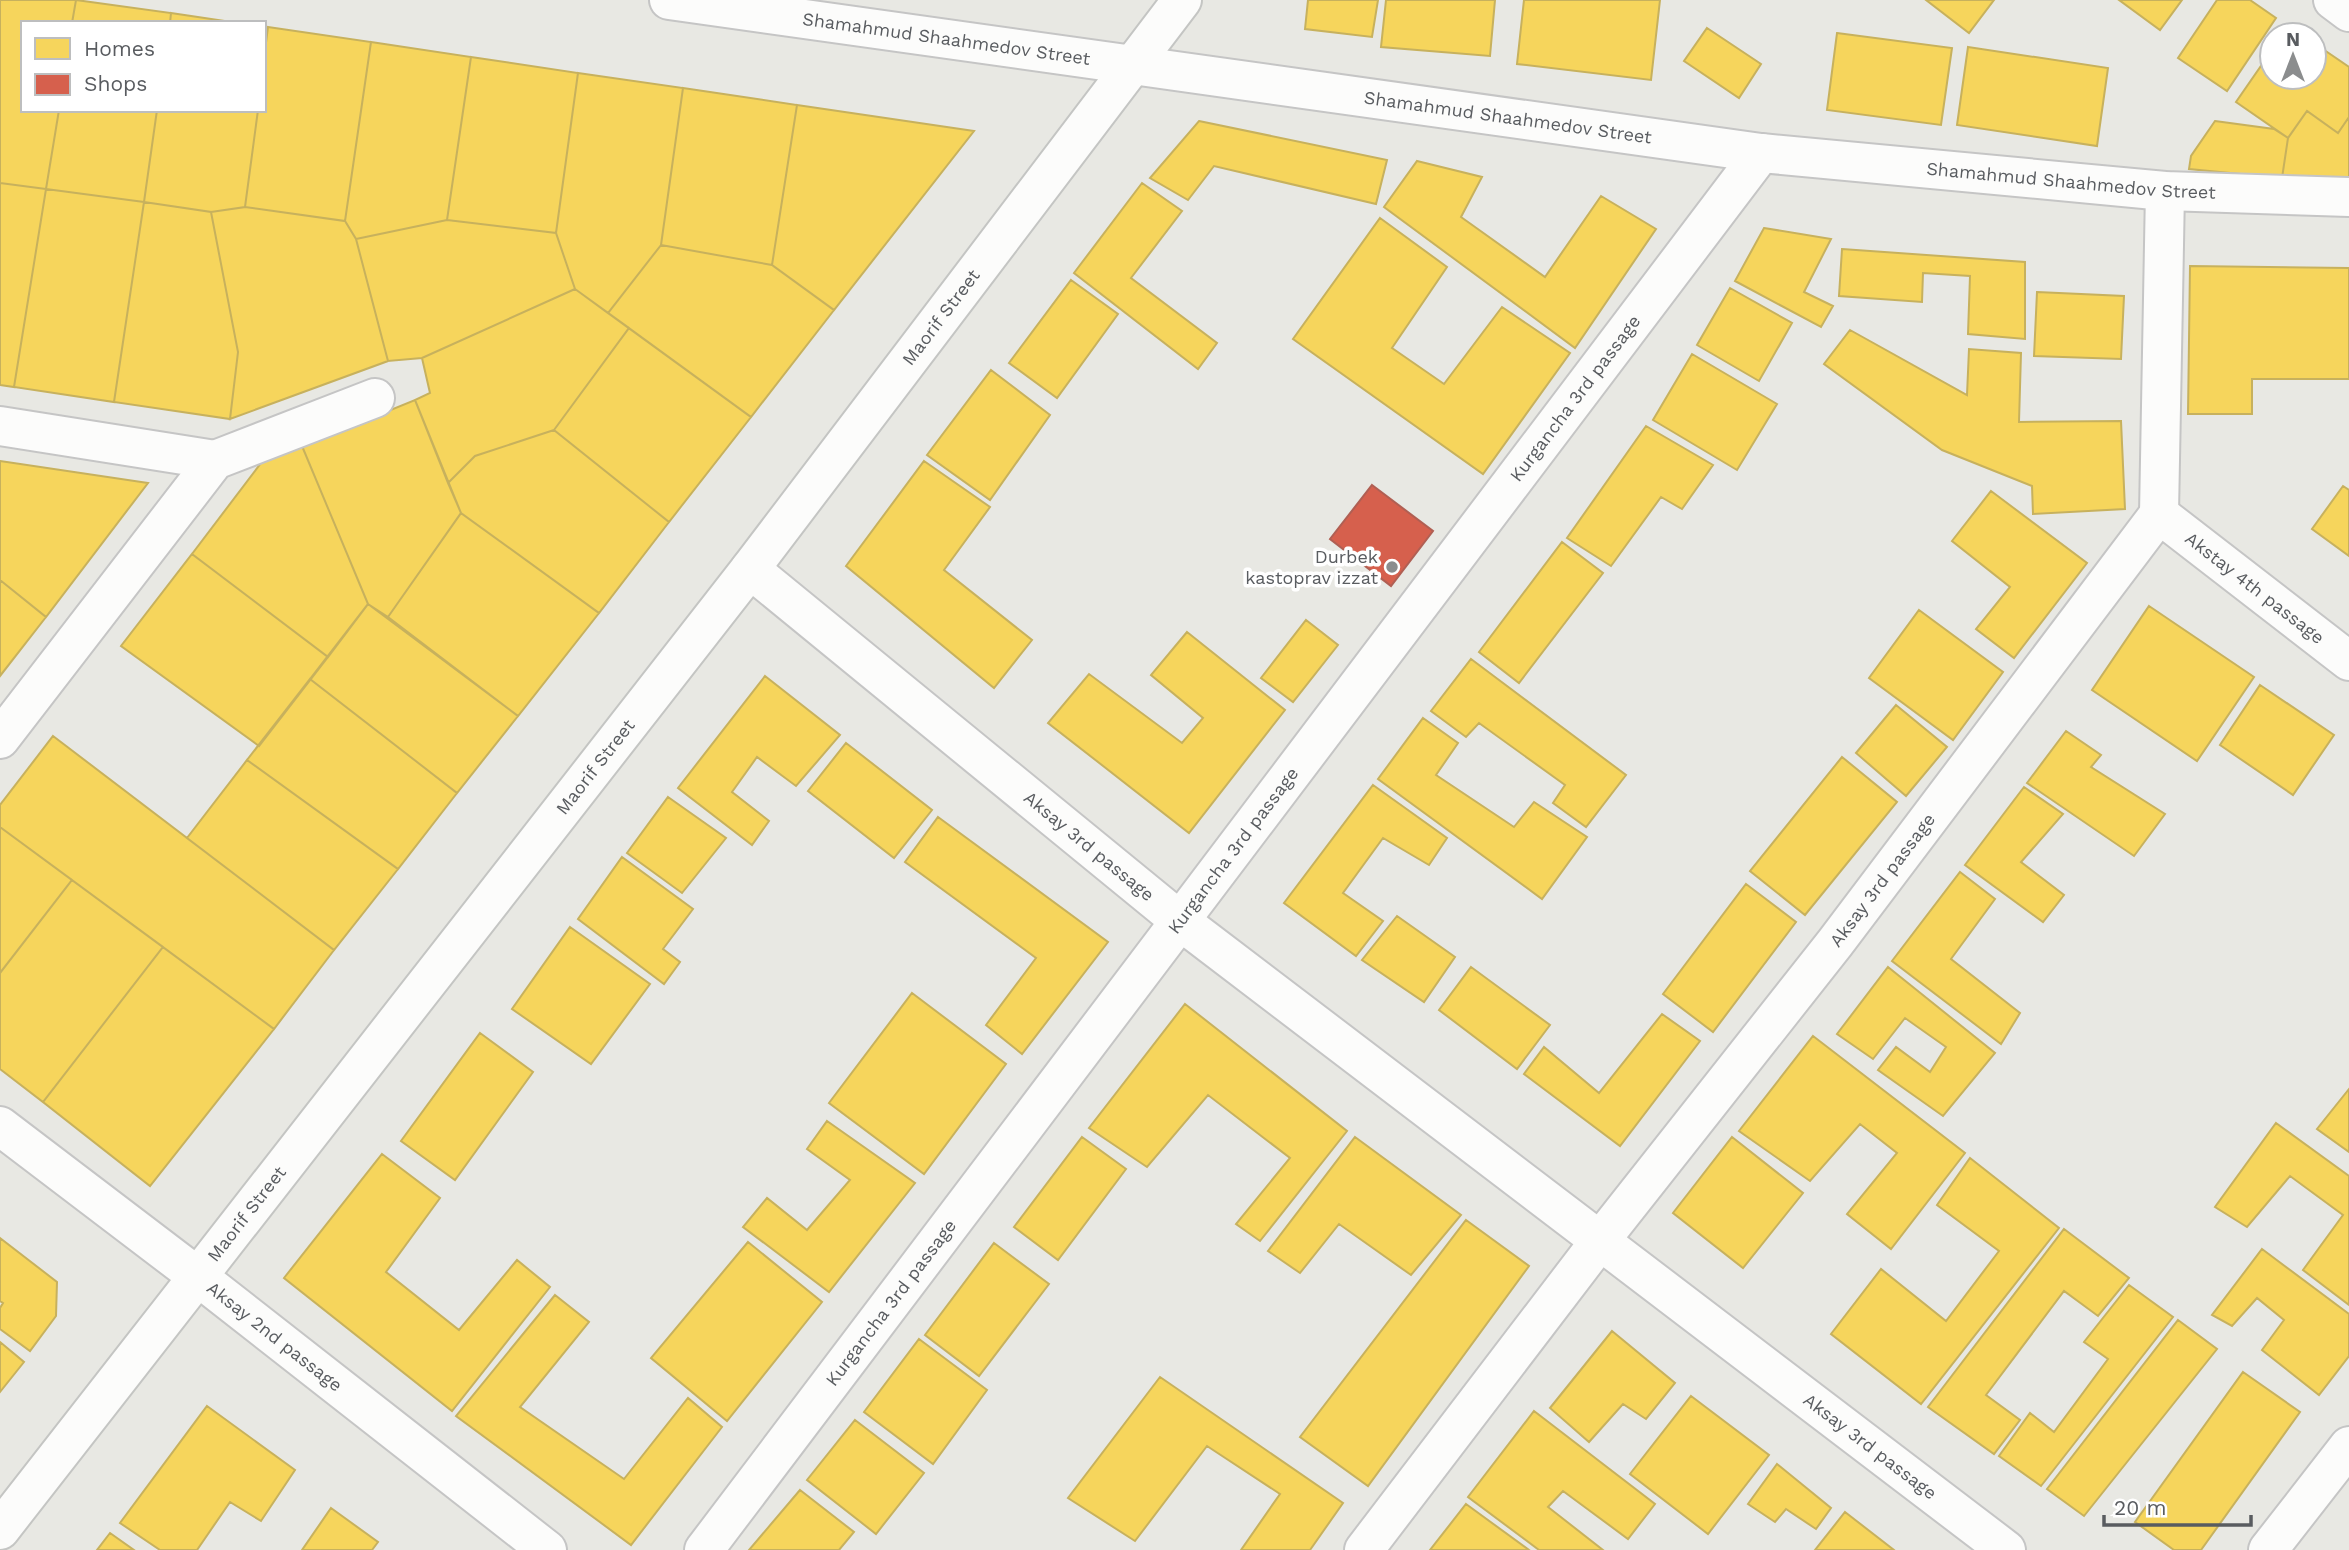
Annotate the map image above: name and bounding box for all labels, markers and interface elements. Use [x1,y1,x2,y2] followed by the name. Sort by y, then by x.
[801,8,1092,69] street label: Shamahmud Shaahmedov Street
[21,21,266,112] legend
[2258,21,2328,91] north arrow
[2286,28,2300,51] text: N
[84,36,155,61] text: Homes
[84,71,147,96] text: Shops
[1363,86,1654,148] street label: Shamahmud Shaahmedov Street
[1926,158,2216,203] street label: Shamahmud Shaahmedov Street
[897,264,984,369] street label: Maorif Street
[1505,311,1645,486] street label: Kurgancha 3rd passage
[2181,527,2329,648] street label: Akstay 4th passage
[1245,546,1378,588] place label: Durbek kastoprav izzat
[1384,559,1400,575] marker: Durbek kastoprav izzat
[551,714,639,818] street label: Maorif Street
[1163,763,1302,938] street label: Kurgancha 3rd passage
[1020,787,1159,905] street label: Aksay 3rd passage
[1825,809,1939,951] street label: Aksay 3rd passage
[203,1161,290,1265] street label: Maorif Street
[821,1215,960,1390] street label: Kurgancha 3rd passage
[203,1277,347,1396] street label: Aksay 2nd passage
[1800,1389,1941,1503] street label: Aksay 3rd passage
[2104,1484,2251,1528] scale bar
[2114,1495,2166,1520] text: 20 m

